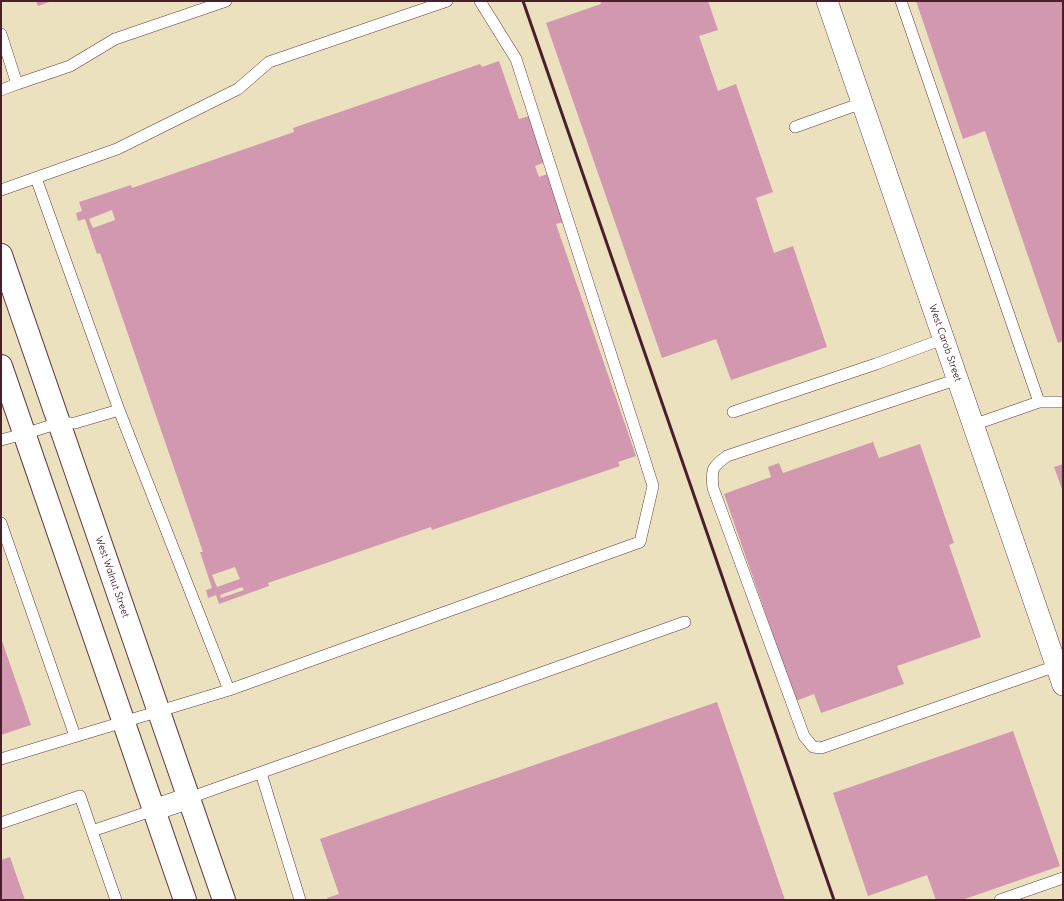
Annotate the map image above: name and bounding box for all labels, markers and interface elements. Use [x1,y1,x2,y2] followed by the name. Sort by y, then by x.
[926,303,964,383] street label: West Carob Street
[92,535,132,619] street label: West Walnut Street

